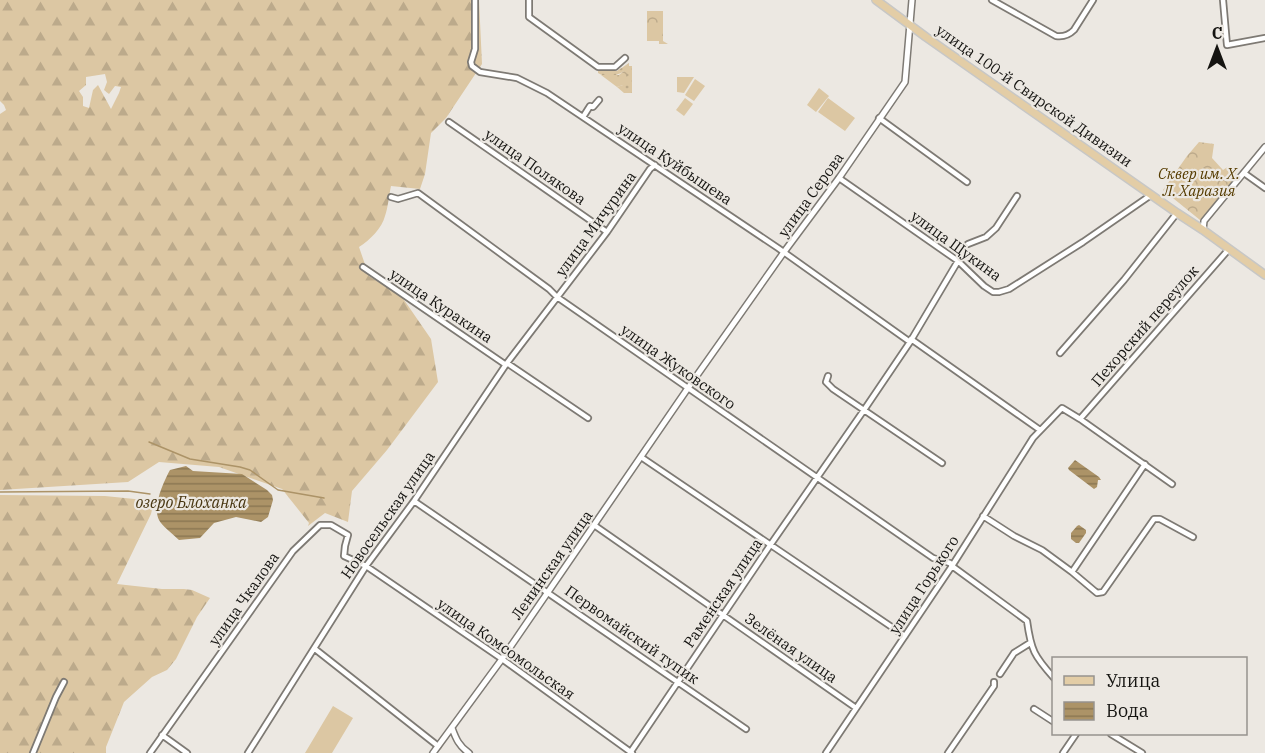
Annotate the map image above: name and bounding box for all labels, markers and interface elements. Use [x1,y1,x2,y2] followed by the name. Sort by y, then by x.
[1187,18,1247,78] north arrow
[932,20,1136,171] street label: улица 100-й Свирской Дивизии
[1212,23,1222,43] text: С
[615,118,736,209] street label: улица Куйбышева
[481,125,590,209] street label: улица Полякова
[774,149,848,241] street label: улица Серова
[1158,164,1240,200] park label: Сквер им. Х. Л. Харазия
[551,167,640,280] street label: улица Мичурина
[907,206,1006,285] street label: улица Щукина
[1087,261,1203,390] street label: Пехорский переулок
[386,264,496,347] street label: улица Куракина
[617,320,739,413] street label: улица Жуковского
[336,447,439,582] street label: Новосельская улица
[135,492,247,512] water label: озеро Блоханка
[507,506,596,623] street label: Ленинская улица
[885,532,963,638] street label: улица Горького
[679,534,766,651] street label: Раменская улица
[204,548,283,649] street label: улица Чкалова
[561,581,703,688] street label: Первомайский тупик
[434,594,579,703] street label: улица Комсомольская
[741,609,841,687] street label: Зелёная улица
[1052,657,1247,735] legend
[1106,669,1161,692] text: Улица
[1106,699,1149,722] text: Вода

